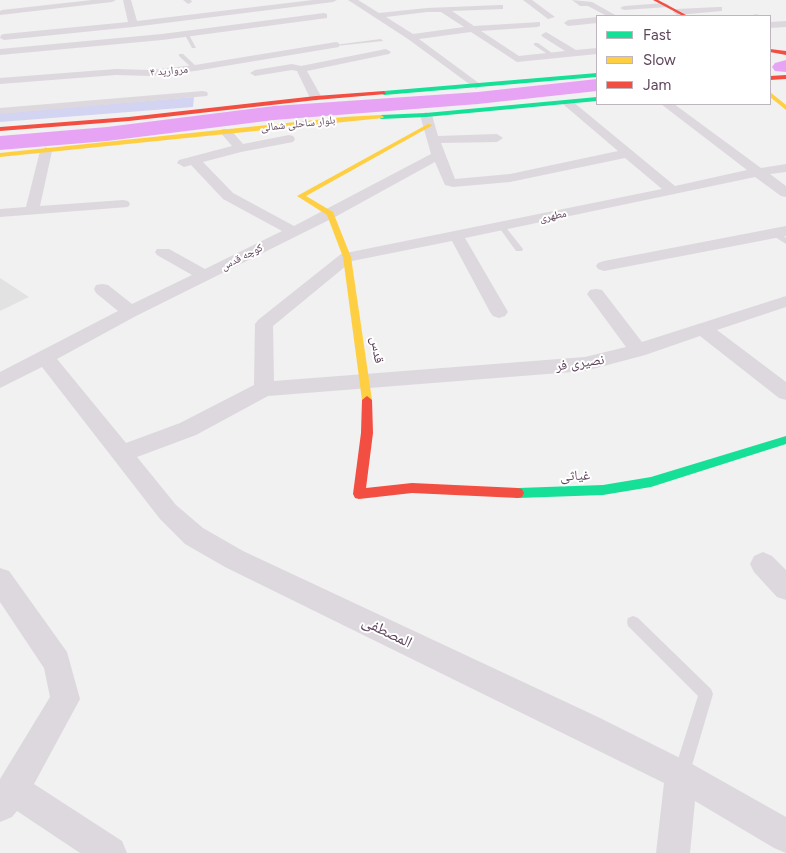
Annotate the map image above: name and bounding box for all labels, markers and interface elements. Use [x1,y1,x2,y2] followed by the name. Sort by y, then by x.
[596,15,771,105] legend
[643,26,671,44] text: Fast
[643,51,676,69] text: Slow
[149,63,189,79] street label: مروارید ۴
[643,76,671,94] text: Jam
[260,114,336,134] street label: بلوار ساحلی شمالی
[538,207,568,225] street label: مطهری
[219,241,265,273] street label: کوچه قدس
[367,336,387,364] street label: قدس
[555,351,605,375] street label: نصیری فر
[560,467,590,485] street label: غیاثی
[359,612,415,652] street label: المصطفی

